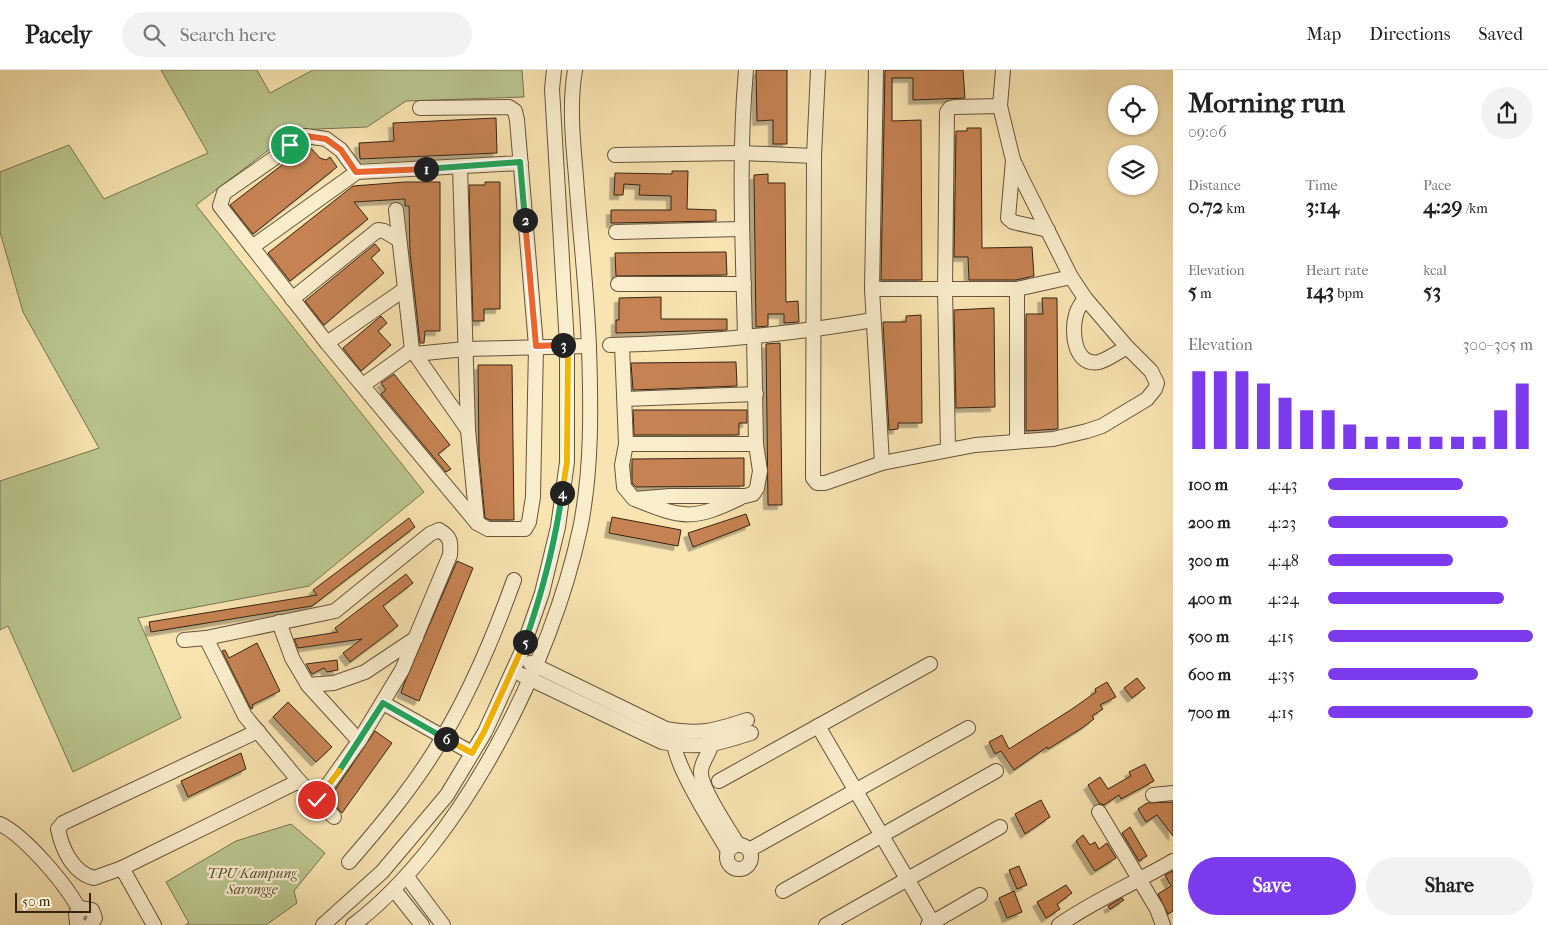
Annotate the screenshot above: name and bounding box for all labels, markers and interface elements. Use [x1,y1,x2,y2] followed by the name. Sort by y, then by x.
[122,12,472,57] search box
[25,21,92,49] text: Pacely
[140,21,168,49] icon: search
[180,24,276,46] text: Search here
[1307,24,1341,45] text: Map
[1369,24,1450,45] text: Directions
[1478,24,1523,45] text: Saved
[1108,85,1158,195] map controls
[1108,85,1158,135] button: locate
[1188,86,1345,119] text: Morning run
[1481,87,1533,139] button: share
[1188,122,1227,141] text: 09:06
[269,124,311,166] pin
[276,131,304,159] icon: arrive
[1108,145,1158,195] button: layers
[414,156,438,182] pin: 1
[424,161,429,178] text: 1
[1188,177,1241,194] text: Distance
[1306,177,1337,194] text: Time
[1423,177,1451,194] text: Pace
[1188,194,1223,218] text: 0.72
[1306,194,1339,218] text: 3:14
[1423,194,1463,218] text: 4:29
[1223,200,1245,217] text: km
[1463,200,1488,217] text: /km
[512,208,538,232] pin: 2
[522,212,529,229] text: 2
[1188,262,1245,279] text: Elevation
[1306,262,1368,279] text: Heart rate
[1423,262,1447,279] text: kcal
[1188,279,1197,303] text: 5
[1306,279,1334,303] text: 143
[1423,279,1441,303] text: 53
[1197,285,1212,302] text: m
[1334,285,1364,302] text: bpm
[550,332,576,358] pin: 3
[1188,335,1253,354] text: Elevation
[1463,335,1533,354] text: 300–305 m
[561,337,566,354] text: 3
[1188,475,1228,494] text: 100 m
[1268,475,1297,494] text: 4:43
[550,480,574,506] pin: 4
[558,485,567,502] text: 4
[1188,513,1231,532] text: 200 m
[1268,513,1296,532] text: 4:23
[1188,551,1229,570] text: 300 m
[1268,551,1299,570] text: 4:48
[1188,589,1232,608] text: 400 m
[1268,589,1299,608] text: 4:24
[1188,627,1229,646] text: 500 m
[1268,627,1294,646] text: 4:15
[512,630,538,654] pin: 5
[522,634,529,651] text: 5
[1188,665,1231,684] text: 600 m
[1268,665,1295,684] text: 4:35
[1188,703,1230,722] text: 700 m
[1268,703,1294,722] text: 4:15
[434,726,458,752] pin: 6
[443,731,450,748] text: 6
[296,779,338,821] pin
[303,786,331,814] icon: check
[1188,857,1356,915] button: Save
[1366,857,1533,915] button: Share
[207,865,297,898] park label: TPU Kampung Sarongge
[15,890,91,913] scale bar
[22,893,50,910] text: 50 m

